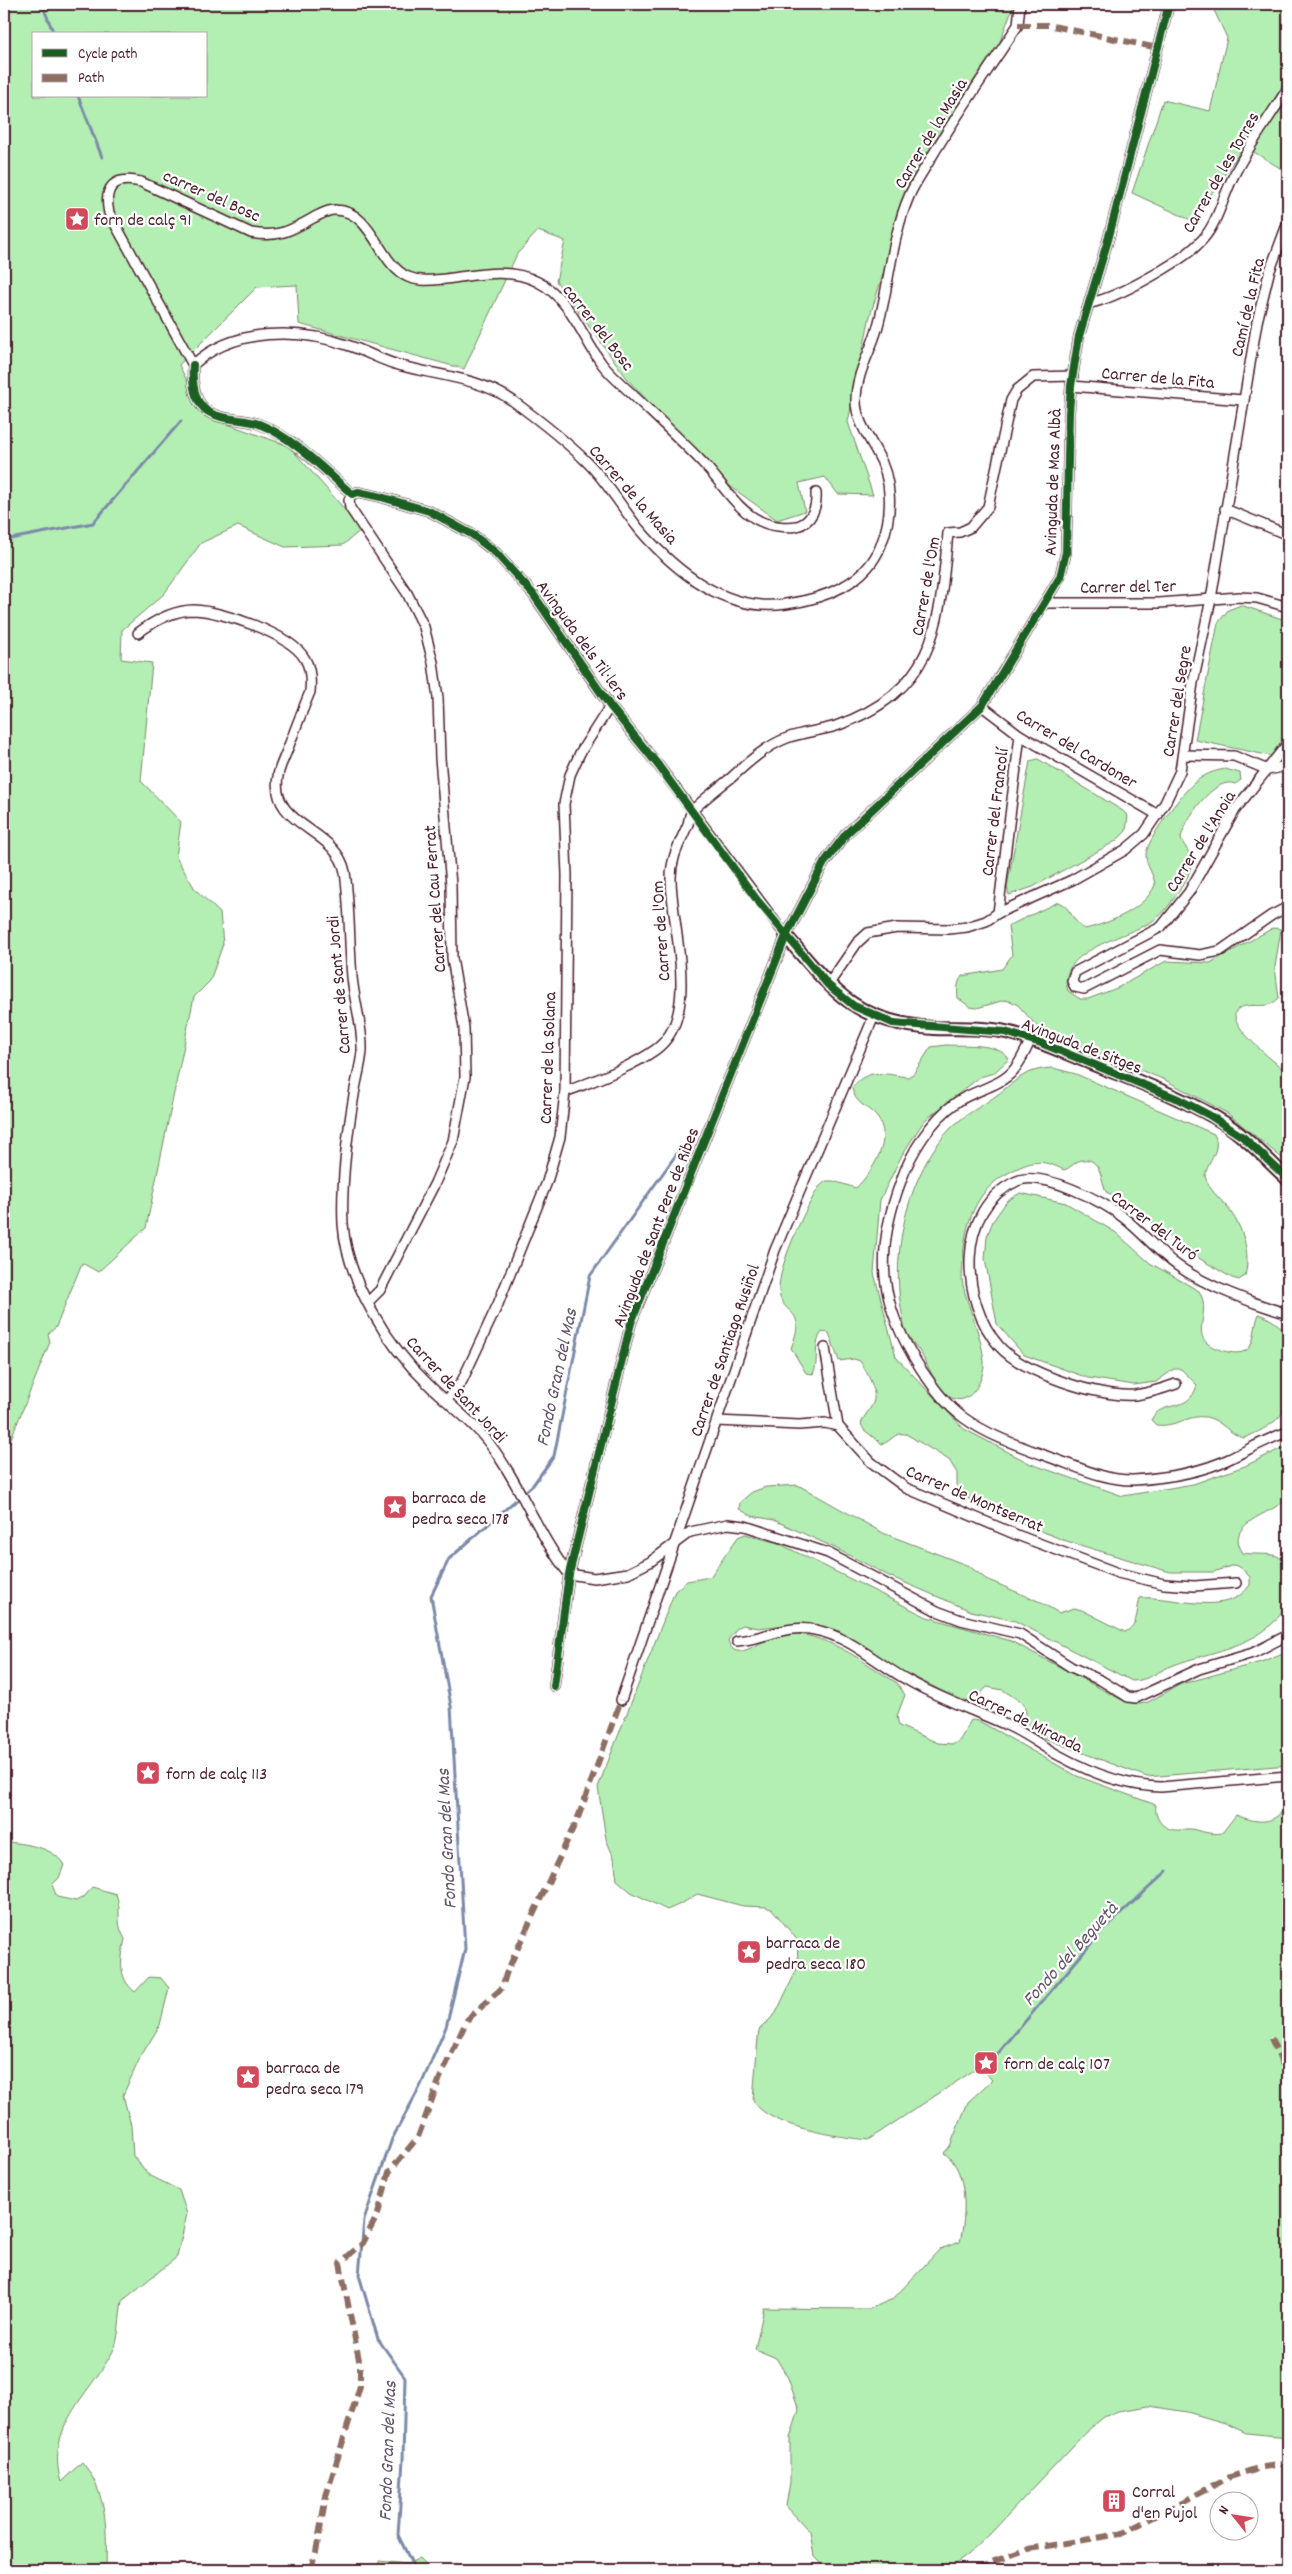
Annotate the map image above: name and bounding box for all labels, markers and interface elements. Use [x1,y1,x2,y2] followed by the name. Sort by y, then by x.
[32,32,208,98] legend
[78,44,138,66] text: Cycle path
[78,68,104,90] text: Path
[889,74,975,194] street label: Carrer de la Masia
[1177,108,1267,238] street label: Carrer de les Torres
[158,165,264,230] street label: carrer del Bosc
[64,206,90,232] place icon: forn de calç 91
[94,209,191,234] place label: forn de calç 91
[1226,255,1273,360] street label: Camí de la Fita
[555,280,639,377] street label: carrer del Bosc
[1100,362,1216,397] street label: Carrer de la Fita
[1039,408,1070,556] street label: Avinguda de Mas Albà
[582,440,683,551] street label: Carrer de la Masia
[906,535,948,638] street label: Carrer de l'Om
[1080,575,1177,602] street label: Carrer del Ter
[529,576,633,707] street label: Avinguda dels Til·lers
[1157,644,1200,759] street label: Carrer del Segre
[1010,704,1141,796] street label: Carrer del Cardoner
[976,745,1017,878] street label: Carrer del Francolí
[1161,786,1244,898] street label: Carrer de l'Anoia
[419,824,454,973] street label: Carrer del Cau Ferrat
[647,880,678,982] street label: Carrer de l'Om
[322,915,359,1055] street label: Carrer de Sant Jordi
[535,991,564,1125] street label: Carrer de la Solana
[1017,1013,1145,1082] street label: Avinguda de Sitges
[608,1124,707,1331] street label: Avinguda de Sant Pere de Ribes
[1105,1186,1202,1268] street label: Carrer del Turó
[685,1261,768,1440] street label: Carrer de Santiago Rusiñol
[531,1305,586,1449] water label: Fondo Gran del Mas
[399,1332,511,1450] street label: Carrer de Sant Jordi
[901,1460,1047,1541] street label: Carrer de Montserrat
[412,1487,509,1533] place label: barraca de pedra seca 178
[382,1494,408,1520] place icon: barraca de pedra seca 178
[964,1684,1087,1761] street label: Carrer de Miranda
[135,1760,161,1786] place icon: forn de calç 113
[166,1763,267,1788] place label: forn de calç 113
[431,1767,466,1910] water label: Fondo Gran del Mas
[1017,1897,1126,2014] water label: Fondo del Beguetà
[766,1932,866,1978] place label: barraca de pedra seca 180
[736,1939,762,1965] place icon: barraca de pedra seca 180
[973,2050,999,2076] place icon: forn de calç 107
[1004,2053,1110,2078] place label: forn de calç 107
[266,2057,364,2103] place label: barraca de pedra seca 179
[235,2064,261,2090] place icon: barraca de pedra seca 179
[374,2380,405,2522] water label: Fondo Gran del Mas
[1132,2481,1198,2527] place label: Corral d'en Pujol
[1101,2488,1127,2514] building icon: Corral d'en Pujol
[1210,2492,1260,2542] north arrow
[1214,2502,1235,2518] text: N

